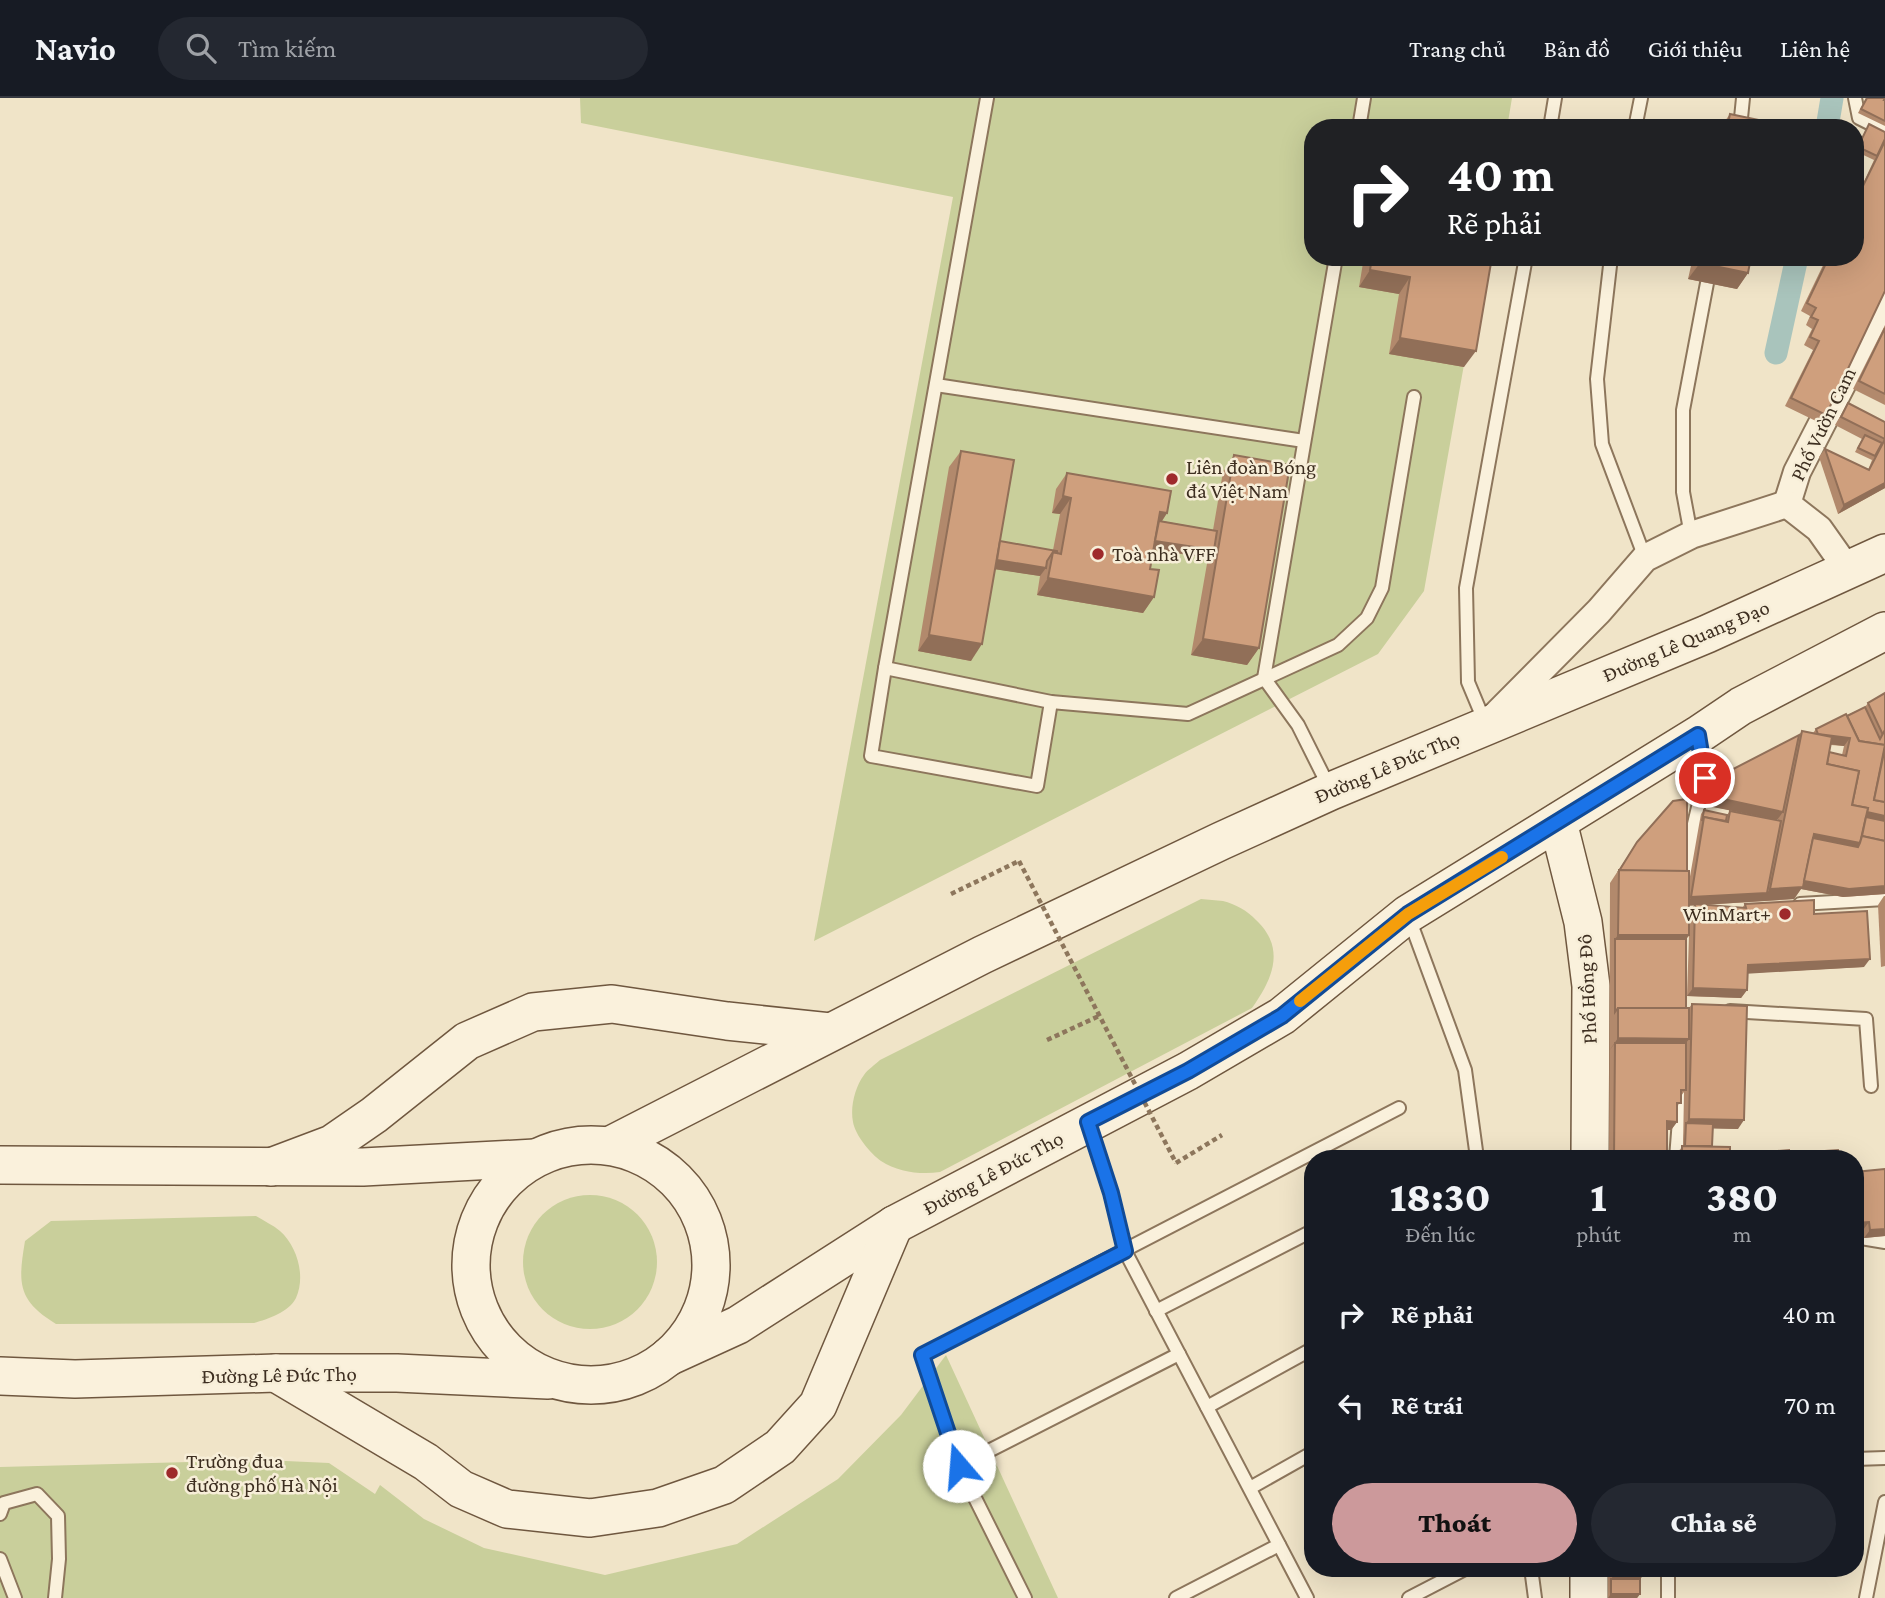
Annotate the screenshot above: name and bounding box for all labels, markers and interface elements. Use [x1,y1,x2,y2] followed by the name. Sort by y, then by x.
[158,17,648,80] search box
[182,29,220,67] icon: search
[35,30,116,67] text: Navio
[238,34,336,63] text: Tìm kiếm
[1409,35,1506,62] text: Trang chủ
[1544,35,1610,62] text: Bản đồ
[1648,35,1742,62] text: Giới thiệu
[1780,35,1850,62] text: Liên hệ
[1332,147,1423,238] icon: right
[1447,147,1554,202] text: 40 m
[1447,205,1542,241] text: Rẽ phải
[1785,363,1861,485] street label: Phố Vườn Cam
[1186,455,1316,503] place label: Liên đoàn Bóng đá Việt Nam
[1164,471,1180,487] marker: Liên đoàn Bóng đá Việt Nam
[1112,542,1216,566] place label: Toà nhà VFF
[1090,546,1106,562] marker: Toà nhà VFF
[1599,595,1773,687] street label: Đường Lê Quang Đạo
[1311,726,1463,808] street label: Đường Lê Đức Thọ
[1675,748,1735,808] pin
[1686,759,1724,797] icon: arrive
[1683,902,1771,926] place label: WinMart+
[1777,906,1793,922] marker: WinMart+
[1572,933,1602,1045] street label: Phố Hồng Đô
[919,1126,1067,1220] street label: Đường Lê Đức Thọ
[1390,1173,1491,1220] text: 18:30
[1590,1173,1607,1220] text: 1
[1706,1173,1778,1220] text: 380
[1405,1221,1475,1247] text: Đến lúc
[1576,1221,1621,1247] text: phút
[1733,1221,1751,1247] text: m
[1332,1296,1370,1334] icon: right
[1391,1300,1473,1329] text: Rẽ phải
[1782,1300,1836,1329] text: 40 m
[201,1362,357,1388] street label: Đường Lê Đức Thọ
[1332,1387,1370,1425] icon: left
[1391,1391,1463,1420] text: Rẽ trái
[1784,1391,1836,1420] text: 70 m
[922,1429,996,1503] position arrow
[186,1449,338,1497] place label: Trường đua đường phố Hà Nội
[164,1465,180,1481] marker: Trường đua đường phố Hà Nội
[1332,1483,1577,1563] button: Thoát
[1591,1483,1836,1563] button: Chia sẻ

